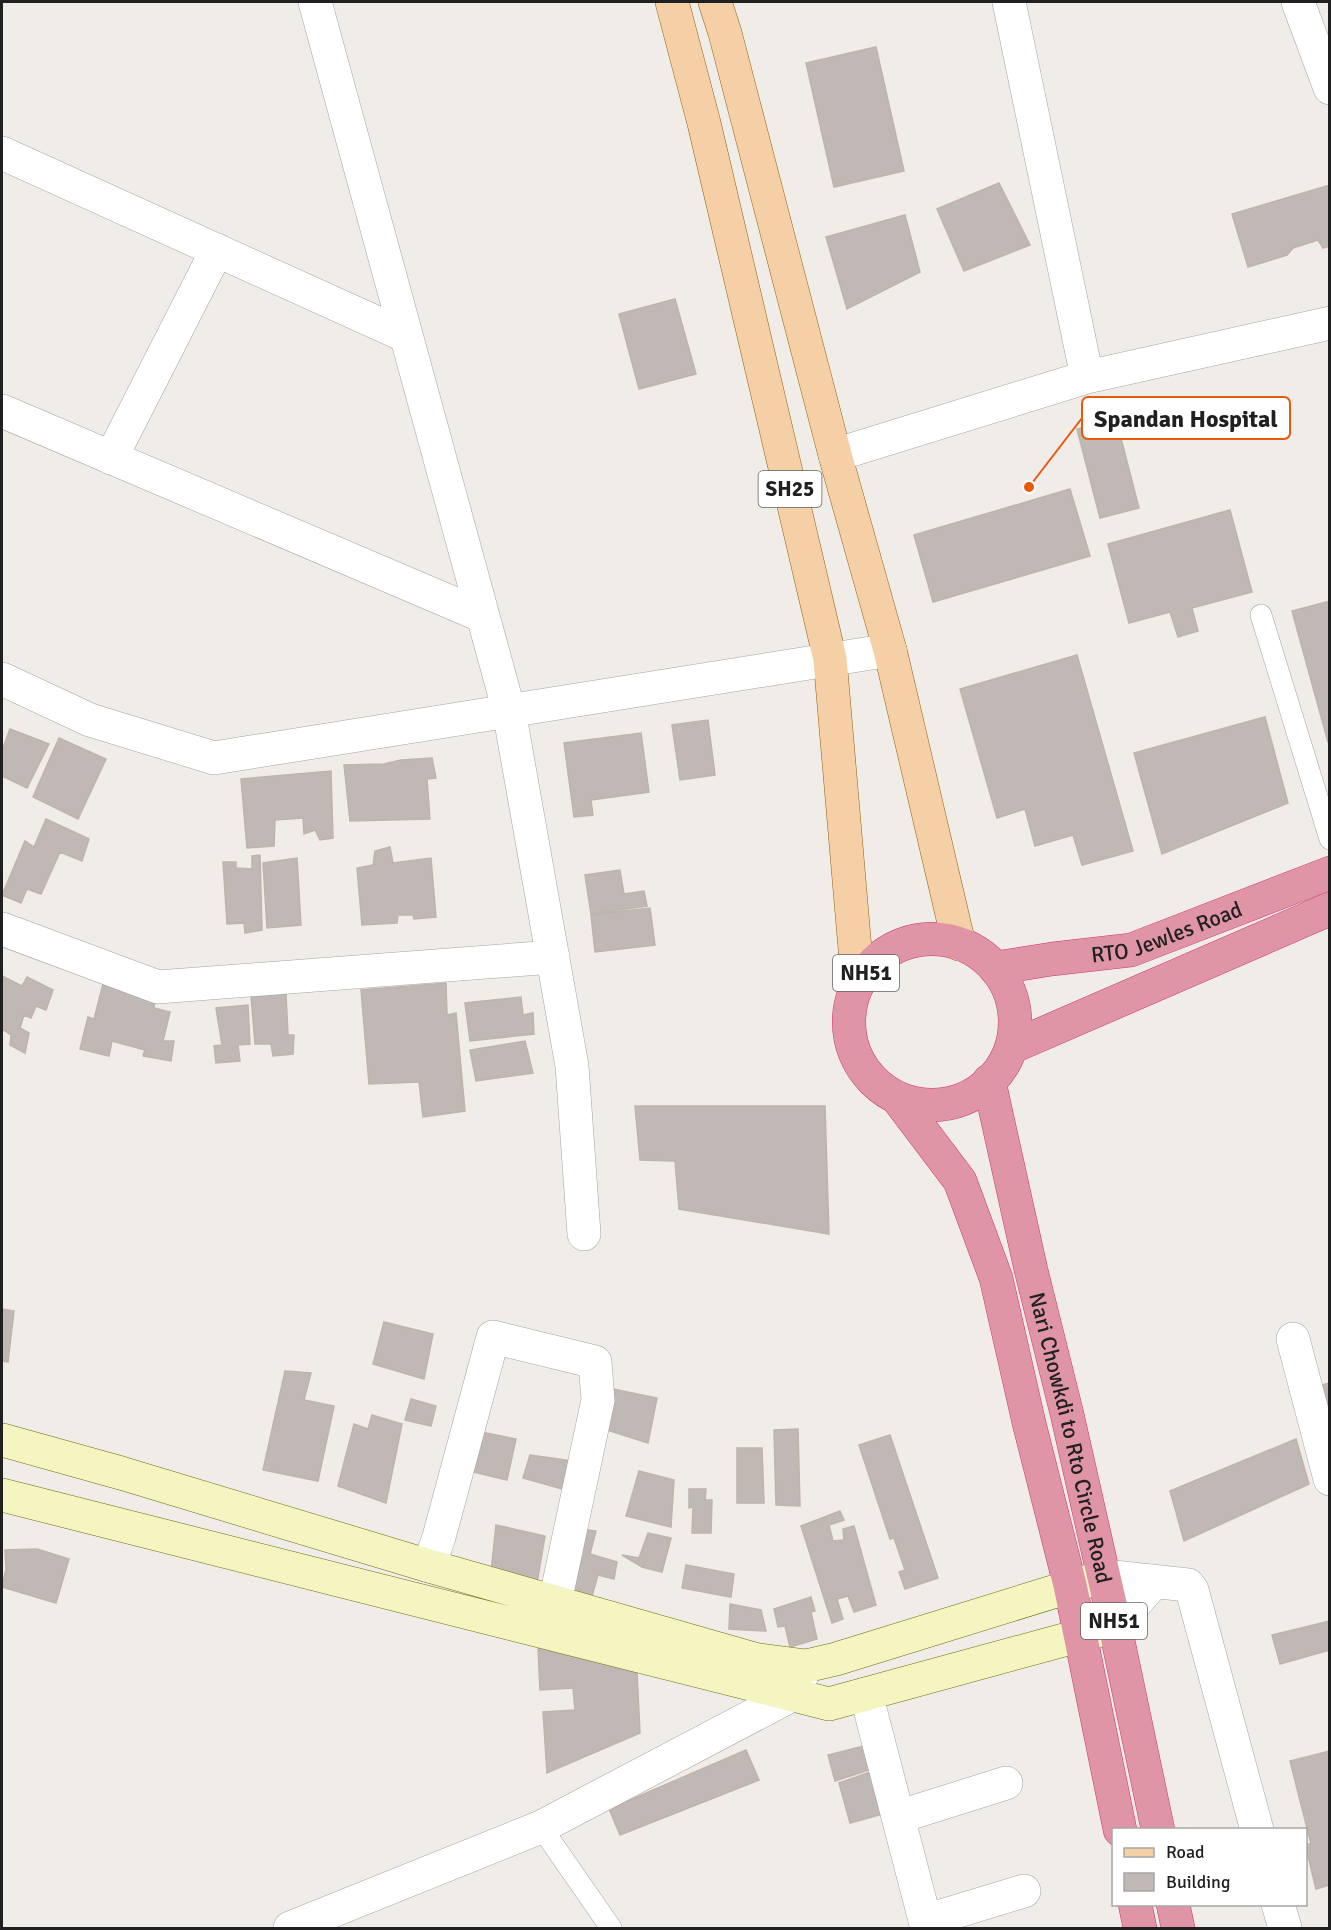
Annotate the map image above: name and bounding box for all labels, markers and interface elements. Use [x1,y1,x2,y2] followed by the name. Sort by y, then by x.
[1082,397,1290,439] callout: Spandan Hospital
[1094,404,1278,434] text: Spandan Hospital
[758,471,822,507] road number: SH25
[1090,895,1246,968] street label: RTO Jewles Road
[833,955,899,991] road number: NH51
[1023,1289,1118,1586] street label: Nari Chowkdi to Rto Circle Road
[1081,1603,1147,1639] road number: NH51
[1112,1828,1307,1906] legend
[1166,1841,1205,1863] text: Road
[1166,1871,1230,1893] text: Building

